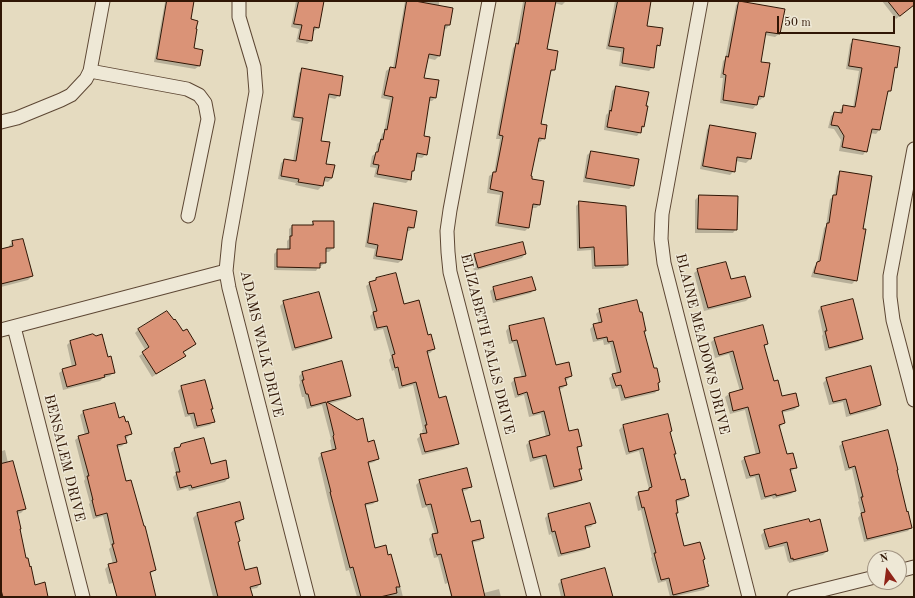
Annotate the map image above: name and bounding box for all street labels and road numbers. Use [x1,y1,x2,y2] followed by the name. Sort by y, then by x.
[456,252,518,436] street label: ELIZABETH FALLS DRIVE
[671,252,733,436] street label: BLAINE MEADOWS DRIVE
[236,269,286,419] street label: ADAMS WALK DRIVE
[40,393,88,523] street label: BENSALEM DRIVE

